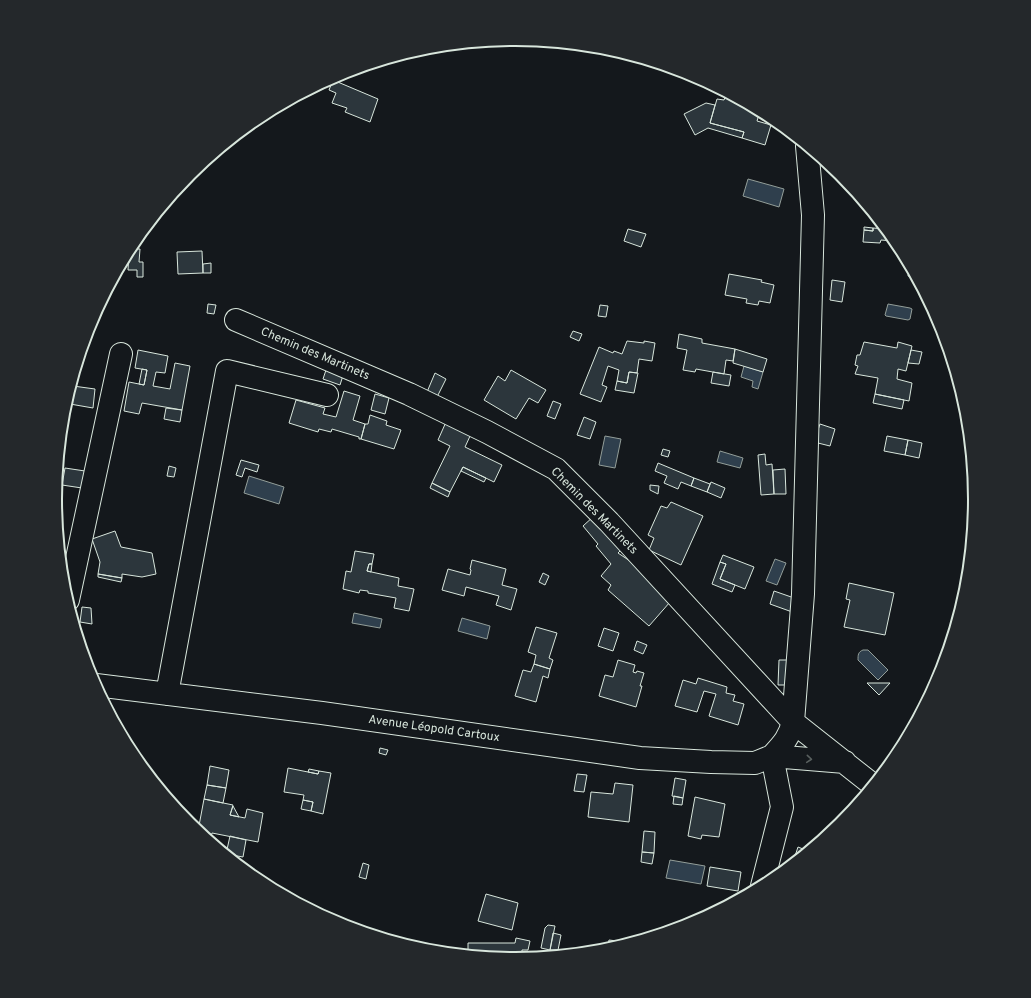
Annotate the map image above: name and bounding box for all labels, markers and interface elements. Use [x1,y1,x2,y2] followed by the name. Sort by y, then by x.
[258,324,372,384] street label: Chemin des Martinets
[547,464,641,558] street label: Chemin des Martinets
[367,712,501,746] street label: Avenue Léopold Cartoux
[806,755,812,764] one-way arrow

